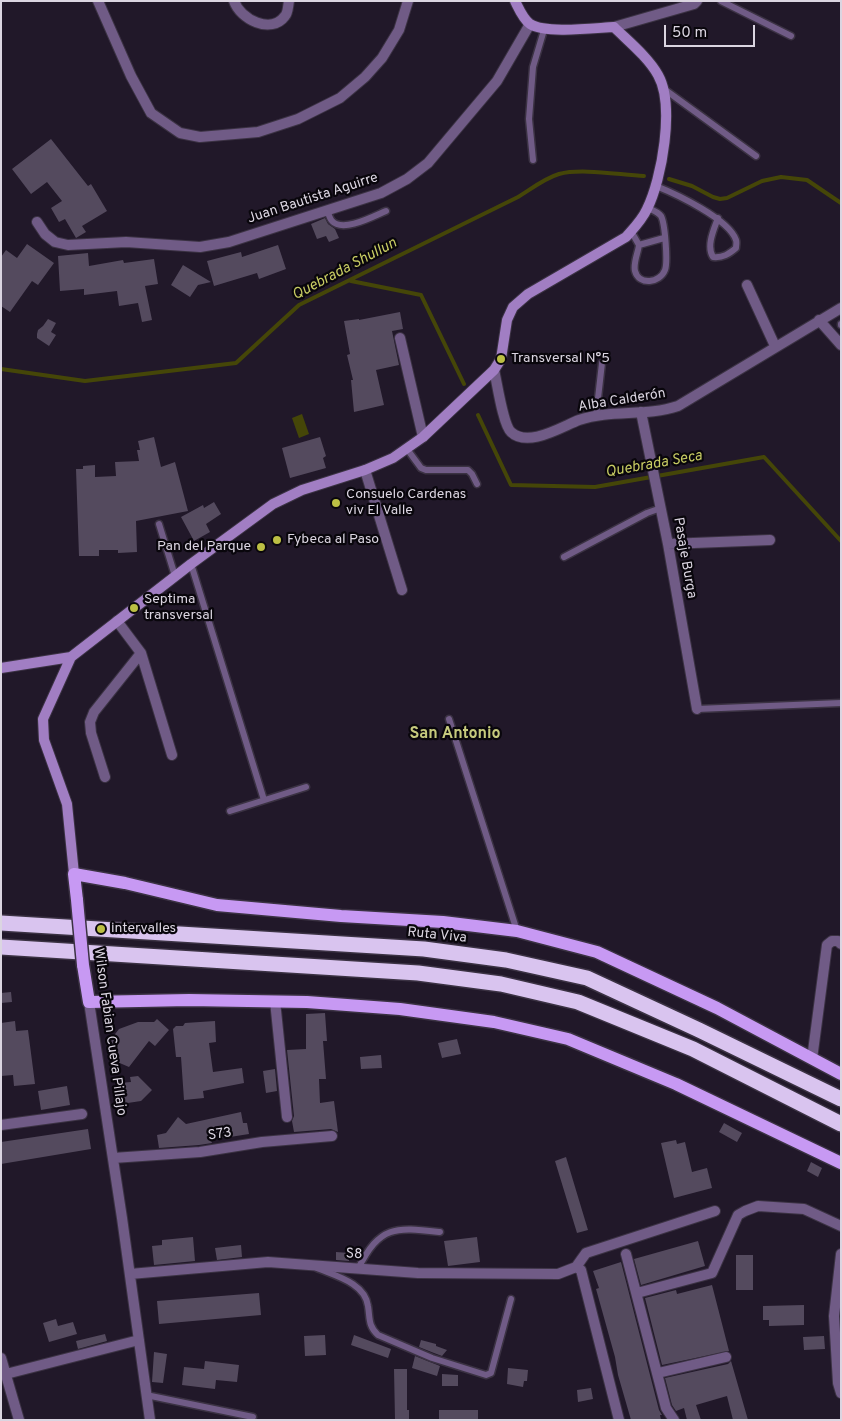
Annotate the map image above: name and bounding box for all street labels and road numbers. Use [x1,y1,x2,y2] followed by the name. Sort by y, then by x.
[246,170,380,228] street label: Juan Bautista Aguirre
[577,386,667,416] street label: Alba Calderón
[669,516,699,600] street label: Pasaje Burga
[406,925,468,947] street label: Ruta Viva
[89,947,129,1117] street label: Wilson Fabian Cueva Pillajo
[207,1125,233,1145] street label: S73
[345,1246,363,1264] street label: S8

